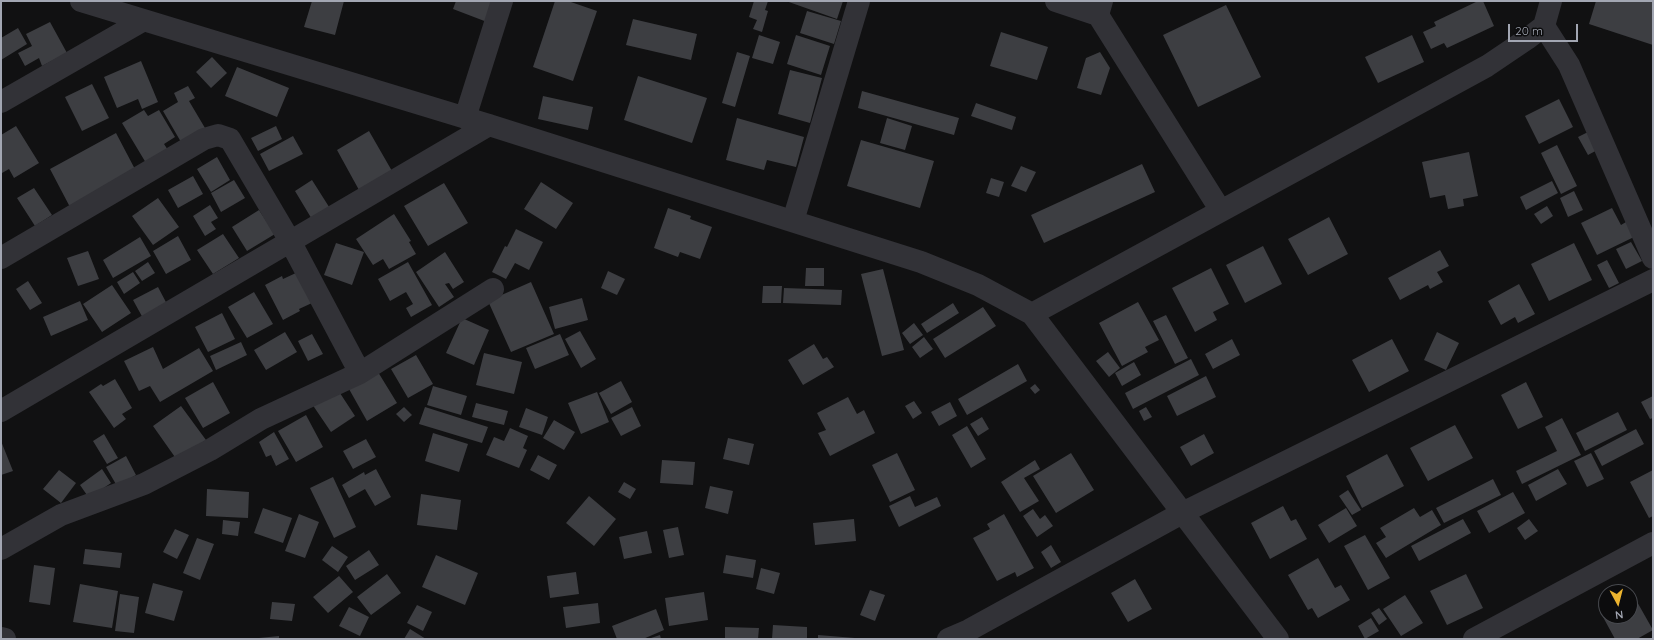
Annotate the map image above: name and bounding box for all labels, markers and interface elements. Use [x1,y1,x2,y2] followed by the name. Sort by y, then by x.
[1510,16,1580,42] scale bar
[1515,23,1543,38] text: 20 m
[1598,584,1638,624] north arrow
[1614,607,1624,622] text: N

